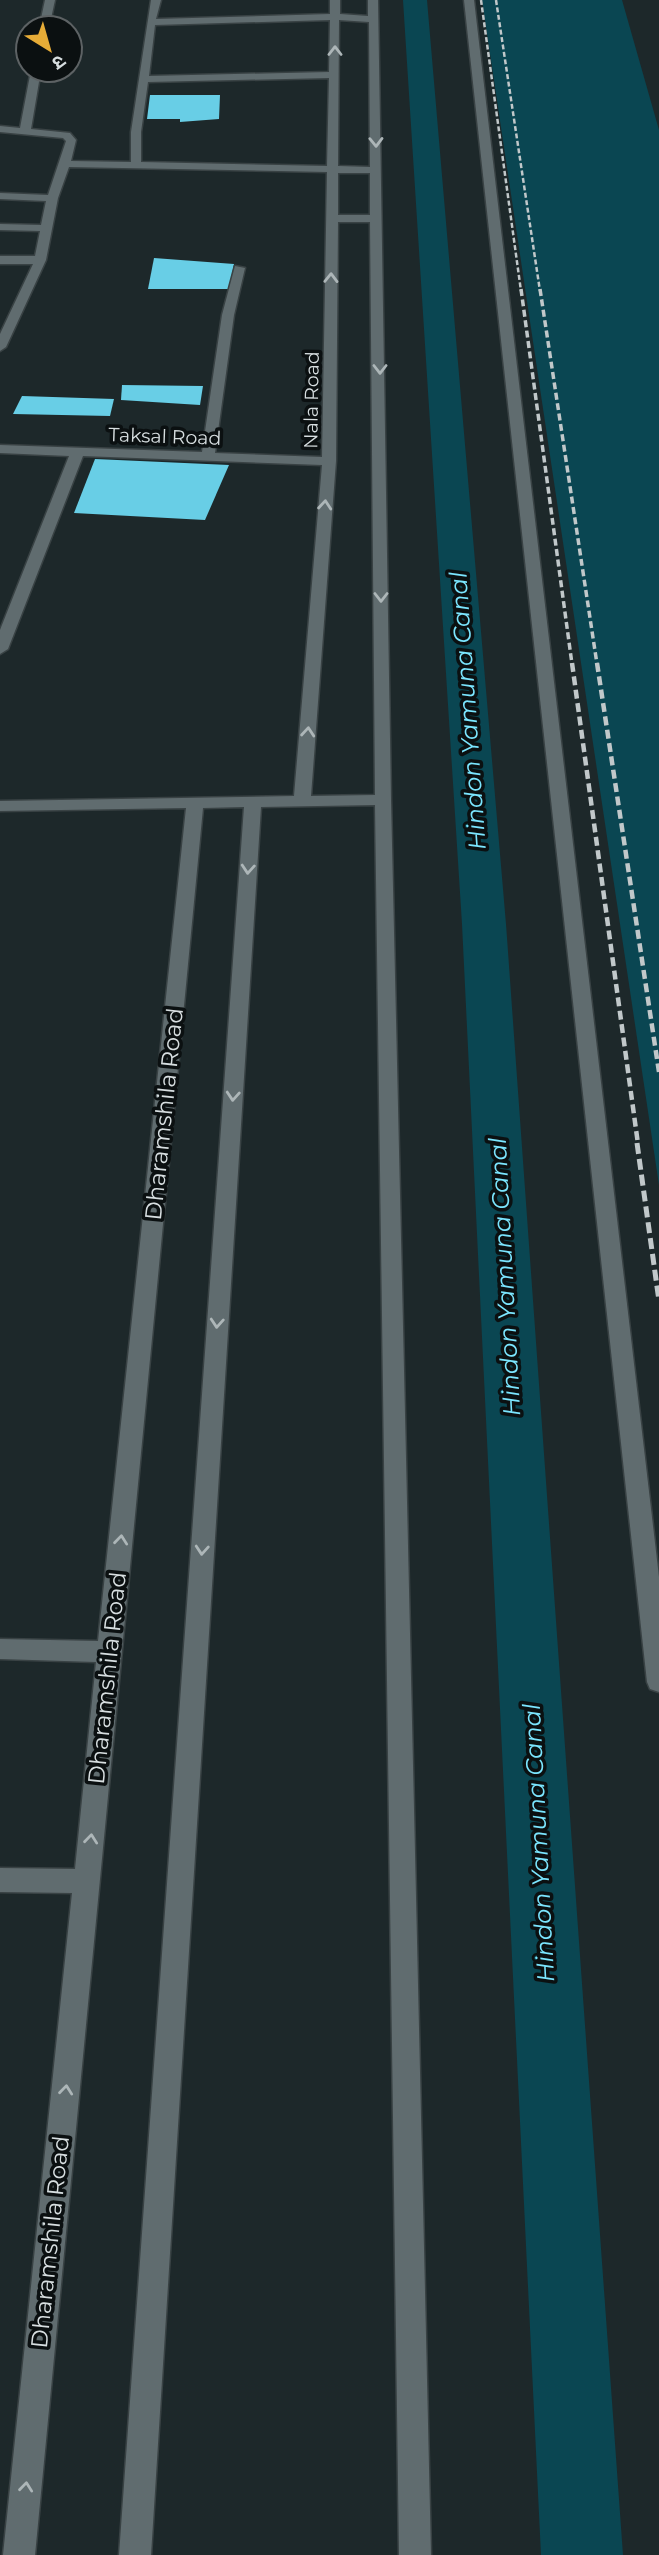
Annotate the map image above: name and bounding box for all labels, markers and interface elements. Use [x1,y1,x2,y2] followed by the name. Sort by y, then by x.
[14,14,84,84] north arrow
[327,45,343,55] one-way arrow
[47,50,70,75] text: उ
[368,137,384,147] one-way arrow
[324,272,339,283] one-way arrow
[299,351,324,449] street label: Nala Road
[372,364,387,375] one-way arrow
[108,423,222,450] street label: Taksal Road
[318,500,333,511] one-way arrow
[443,570,492,851] water label: Hindon Yamuna Canal
[374,591,389,602] one-way arrow
[300,726,315,737] one-way arrow
[241,863,256,874] one-way arrow
[139,1006,189,1222] street label: Dharamshila Road
[225,1090,240,1101] one-way arrow
[483,1136,526,1417] water label: Hindon Yamuna Canal
[210,1317,225,1328] one-way arrow
[114,1534,129,1546] one-way arrow
[195,1544,210,1555] one-way arrow
[82,1570,132,1786] street label: Dharamshila Road
[517,1702,560,1983] water label: Hindon Yamuna Canal
[83,1834,98,1845] one-way arrow
[58,2084,73,2096] one-way arrow
[25,2134,75,2350] street label: Dharamshila Road
[18,2481,33,2492] one-way arrow

